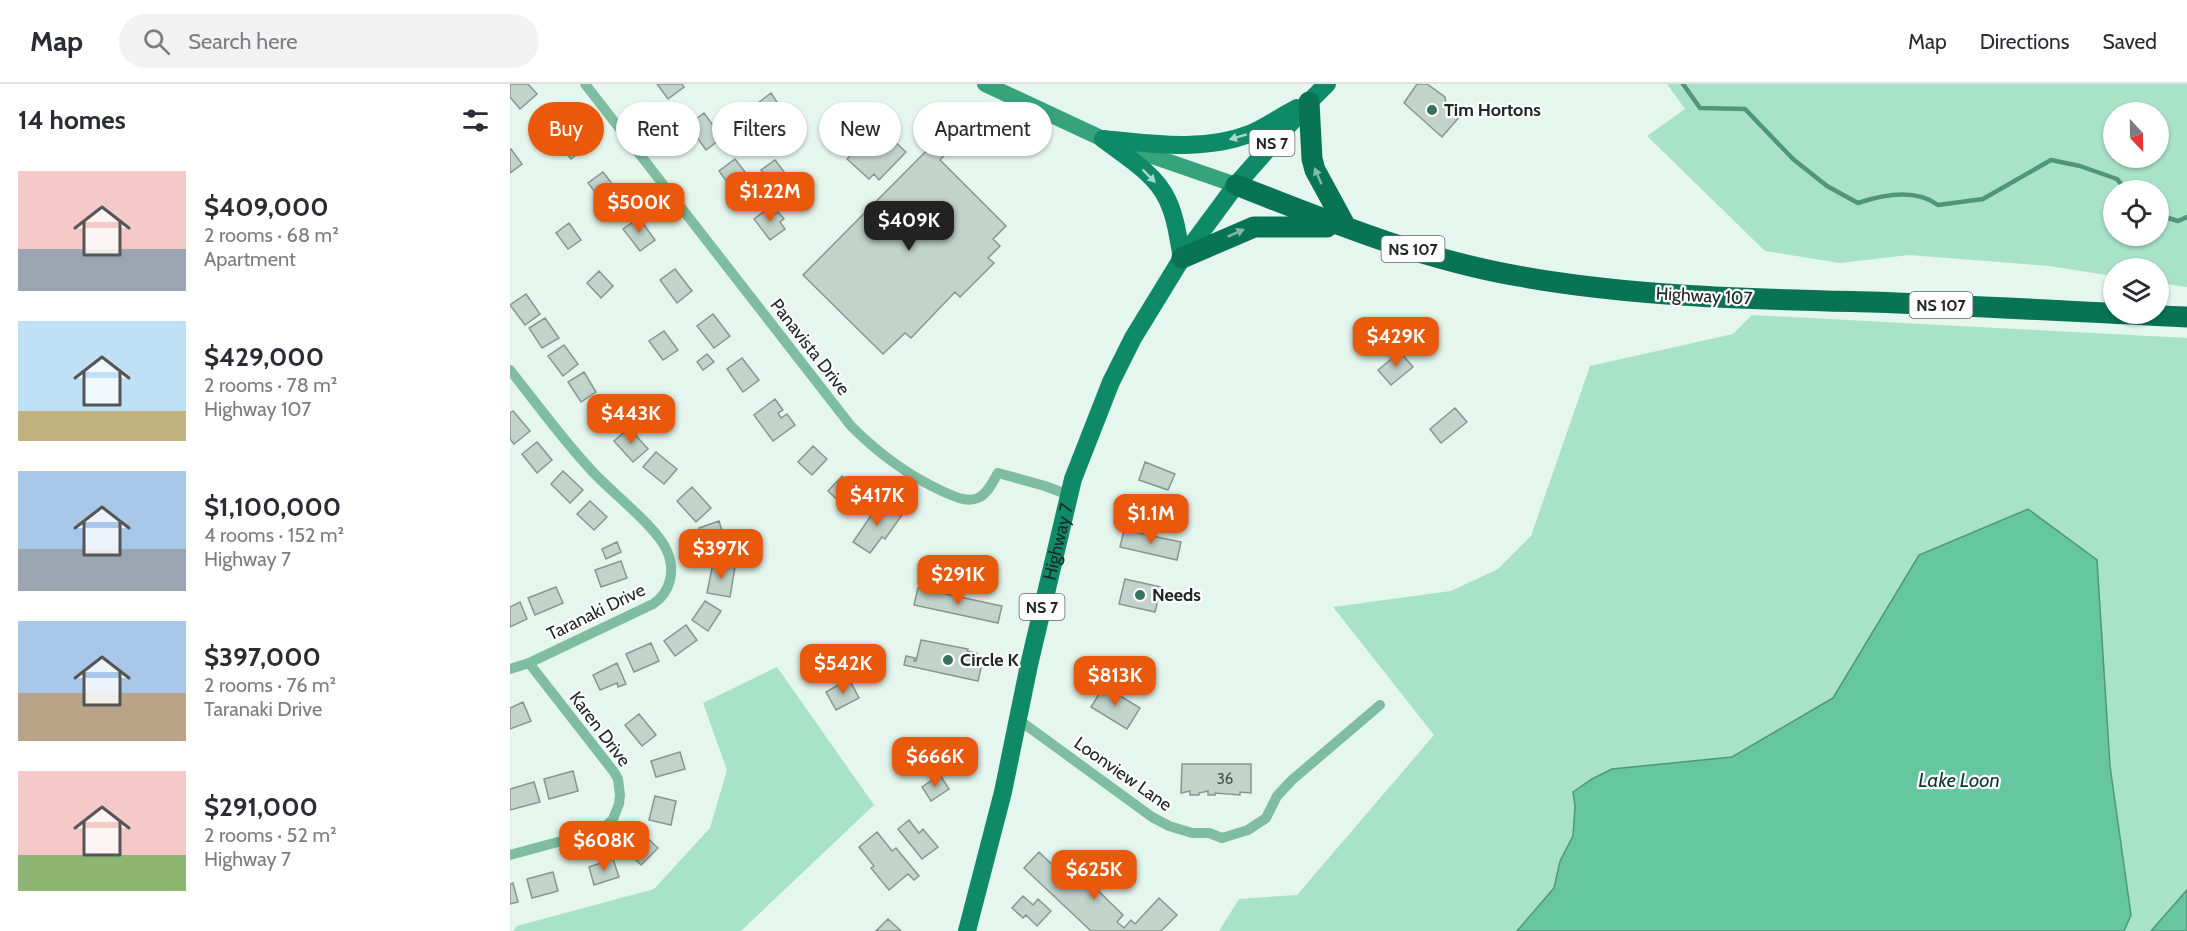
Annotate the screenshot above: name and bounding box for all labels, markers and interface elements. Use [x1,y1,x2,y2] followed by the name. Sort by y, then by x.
[119,14,539,68] search box
[30,24,83,58] text: Map
[140,25,173,58] icon: search
[188,28,297,55] text: Search here
[1908,29,1947,54] text: Map
[1980,29,2069,54] text: Directions
[2102,29,2157,54] text: Saved
[1444,99,1541,121] place label: Tim Hortons
[528,102,604,156] chip: Buy
[616,102,700,156] chip: Rent
[712,102,807,156] chip: Filters
[819,102,901,156] chip: New
[913,102,1052,156] chip: Apartment
[2103,102,2169,168] north arrow
[2103,102,2169,324] map controls
[1425,103,1439,117] marker: Tim Hortons
[18,104,126,136] text: 14 homes
[459,104,492,137] icon: filters
[1250,130,1294,156] road number: NS 7
[1229,133,1247,142] one-way arrow
[1313,167,1322,185] one-way arrow
[1141,169,1156,183] one-way arrow
[721,172,819,223] pin: $1.22M
[739,179,801,203] text: $1.22M
[2103,180,2169,246] button: locate
[597,183,681,234] pin: $500K
[607,190,671,214] text: $500K
[204,191,329,223] text: $409,000
[66,195,138,267] icon: home
[867,201,951,252] pin: $409K
[878,208,940,232] text: $409K
[204,223,339,247] text: 2 rooms · 68 m²
[1227,228,1245,238] one-way arrow
[1382,236,1444,262] road number: NS 107
[204,247,296,271] text: Apartment
[2103,258,2169,324] button: layers
[1655,282,1753,310] street label: Highway 107
[1910,292,1972,318] road number: NS 107
[766,294,854,400] street label: Panavista Drive
[1354,317,1438,368] pin: $429K
[1367,324,1425,348] text: $429K
[204,341,324,373] text: $429,000
[66,345,138,417] icon: home
[204,373,337,397] text: 2 rooms · 78 m²
[589,394,673,445] pin: $443K
[204,397,311,421] text: Highway 107
[601,401,661,425] text: $443K
[835,476,919,527] pin: $417K
[850,483,904,507] text: $417K
[204,491,341,523] text: $1,100,000
[1109,494,1193,545] pin: $1.1M
[66,495,138,567] icon: home
[1038,501,1078,582] street label: Highway 7
[1127,501,1175,525] text: $1.1M
[204,523,344,547] text: 4 rooms · 152 m²
[679,529,763,580] pin: $397K
[693,536,749,560] text: $397K
[204,547,291,571] text: Highway 7
[916,555,1000,606] pin: $291K
[931,562,985,586] text: $291K
[543,579,649,645] street label: Taranaki Drive
[1152,584,1201,606] place label: Needs
[1133,588,1147,602] marker: Needs
[1020,594,1064,620] road number: NS 7
[204,641,321,673] text: $397,000
[801,644,885,695] pin: $542K
[66,645,138,717] icon: home
[960,649,1020,671] place label: Circle K
[814,651,872,675] text: $542K
[941,653,955,667] marker: Circle K
[1073,656,1157,707] pin: $813K
[1088,663,1142,687] text: $813K
[204,673,336,697] text: 2 rooms · 76 m²
[565,687,635,771] street label: Karen Drive
[204,697,322,721] text: Taranaki Drive
[1070,732,1176,816] street label: Loonview Lane
[893,737,977,788] pin: $666K
[906,744,964,768] text: $666K
[1918,768,2000,792] water label: Lake Loon
[1217,770,1233,788] house number: 36
[204,791,318,823] text: $291,000
[66,795,138,867] icon: home
[562,821,646,872] pin: $608K
[204,823,337,847] text: 2 rooms · 52 m²
[573,828,635,852] text: $608K
[204,847,291,871] text: Highway 7
[1052,850,1136,901] pin: $625K
[1066,857,1122,881] text: $625K

